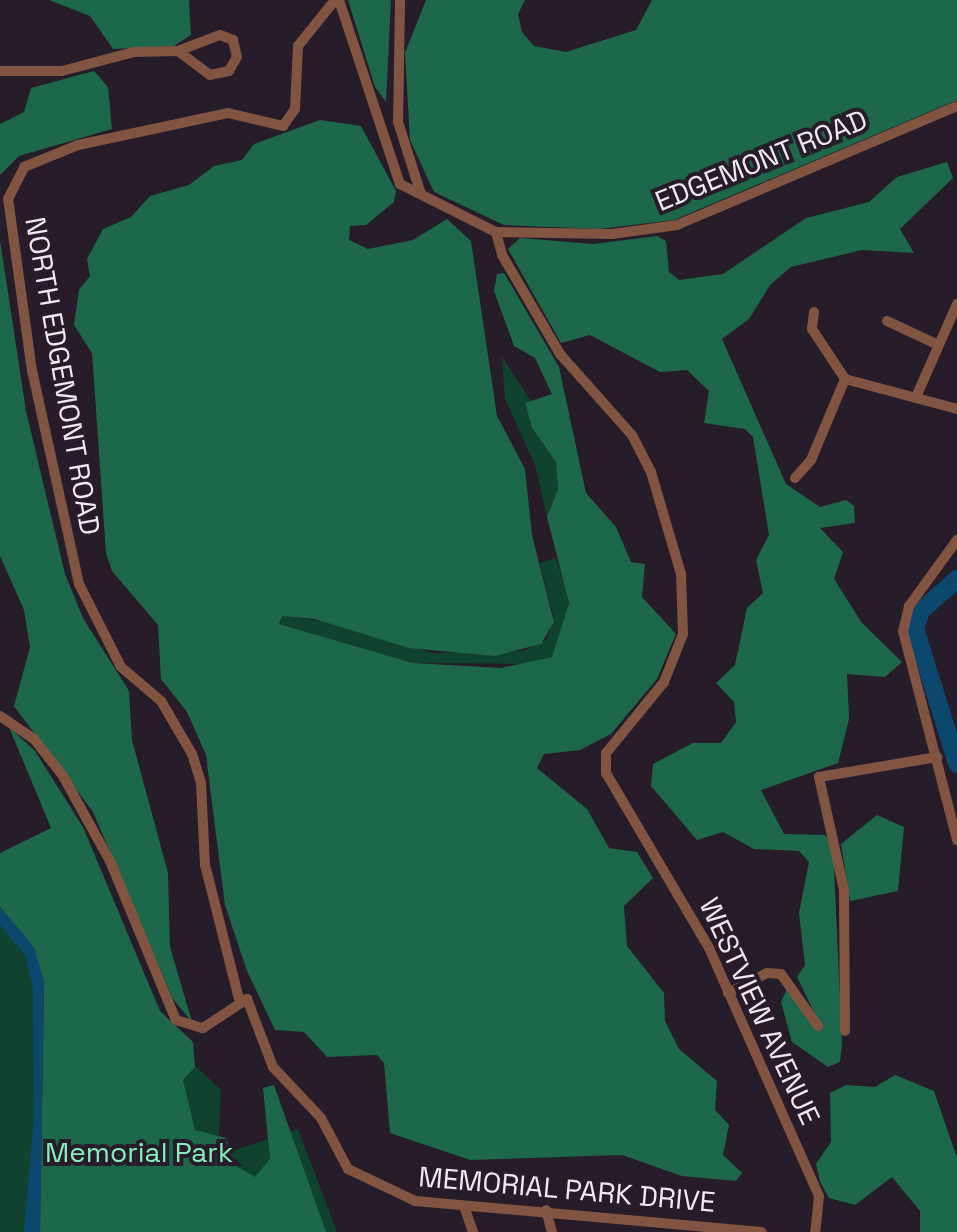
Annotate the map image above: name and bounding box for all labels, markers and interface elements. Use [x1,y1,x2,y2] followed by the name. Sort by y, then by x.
[650,102,872,218] street label: EDGEMONT ROAD
[18,214,108,538] street label: NORTH EDGEMONT ROAD
[693,892,827,1130] street label: WESTVIEW AVENUE
[45,1135,233,1169] park label: Memorial Park
[417,1159,717,1219] street label: MEMORIAL PARK DRIVE

